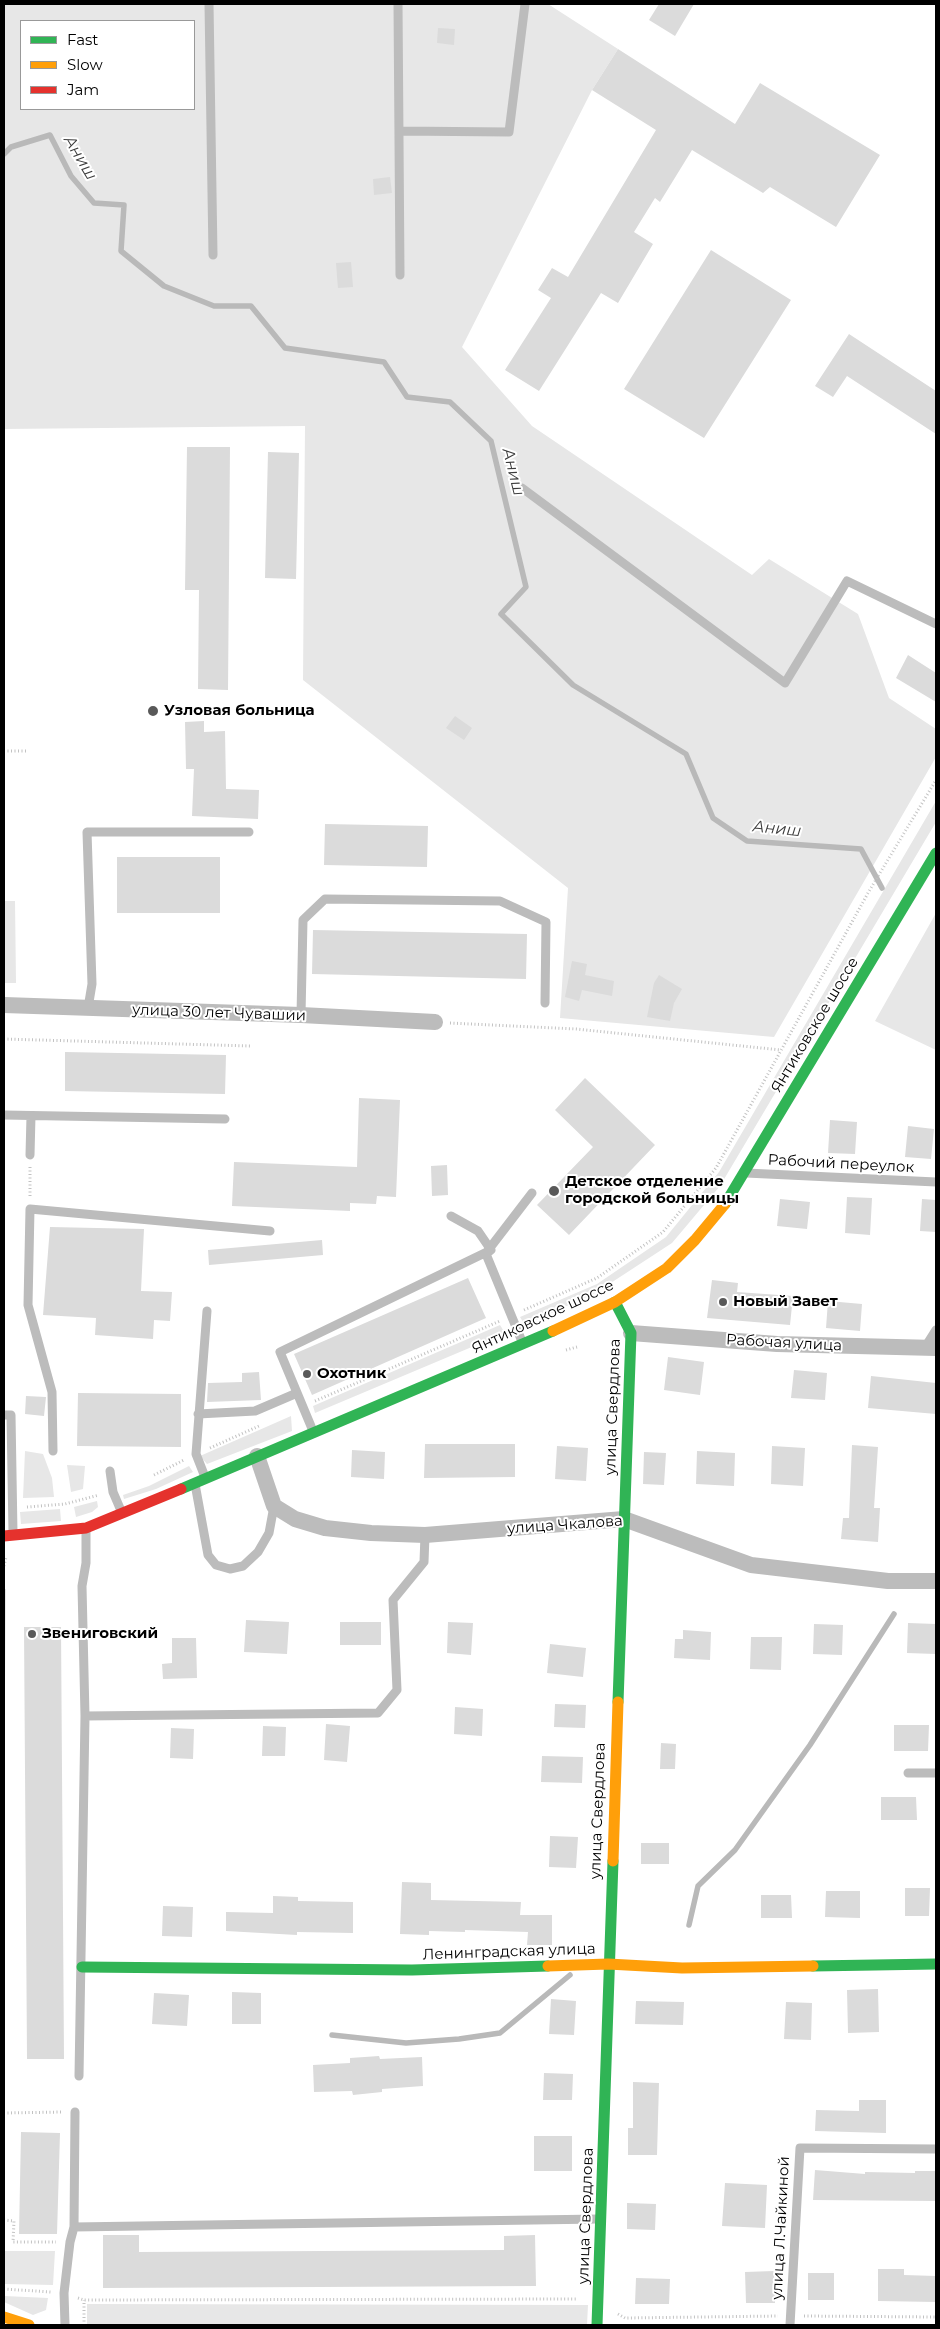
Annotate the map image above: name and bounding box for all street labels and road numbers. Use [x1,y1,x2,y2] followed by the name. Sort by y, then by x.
[767,954,863,1096] street label: Янтиковское шоссе
[132,1001,306,1025] street label: улица 30 лет Чувашии
[767,1151,915,1177] street label: Рабочий переулок
[469,1276,617,1358] street label: Янтиковское шоссе
[726,1331,842,1355] street label: Рабочая улица
[602,1338,624,1476] street label: улица Свердлова
[507,1512,623,1538] street label: улица Чкалова
[587,1742,609,1880] street label: улица Свердлова
[422,1940,596,1964] street label: Ленинградская улица
[575,2147,597,2285] street label: улица Свердлова
[768,2156,794,2300] street label: улица Л.Чайкиной

